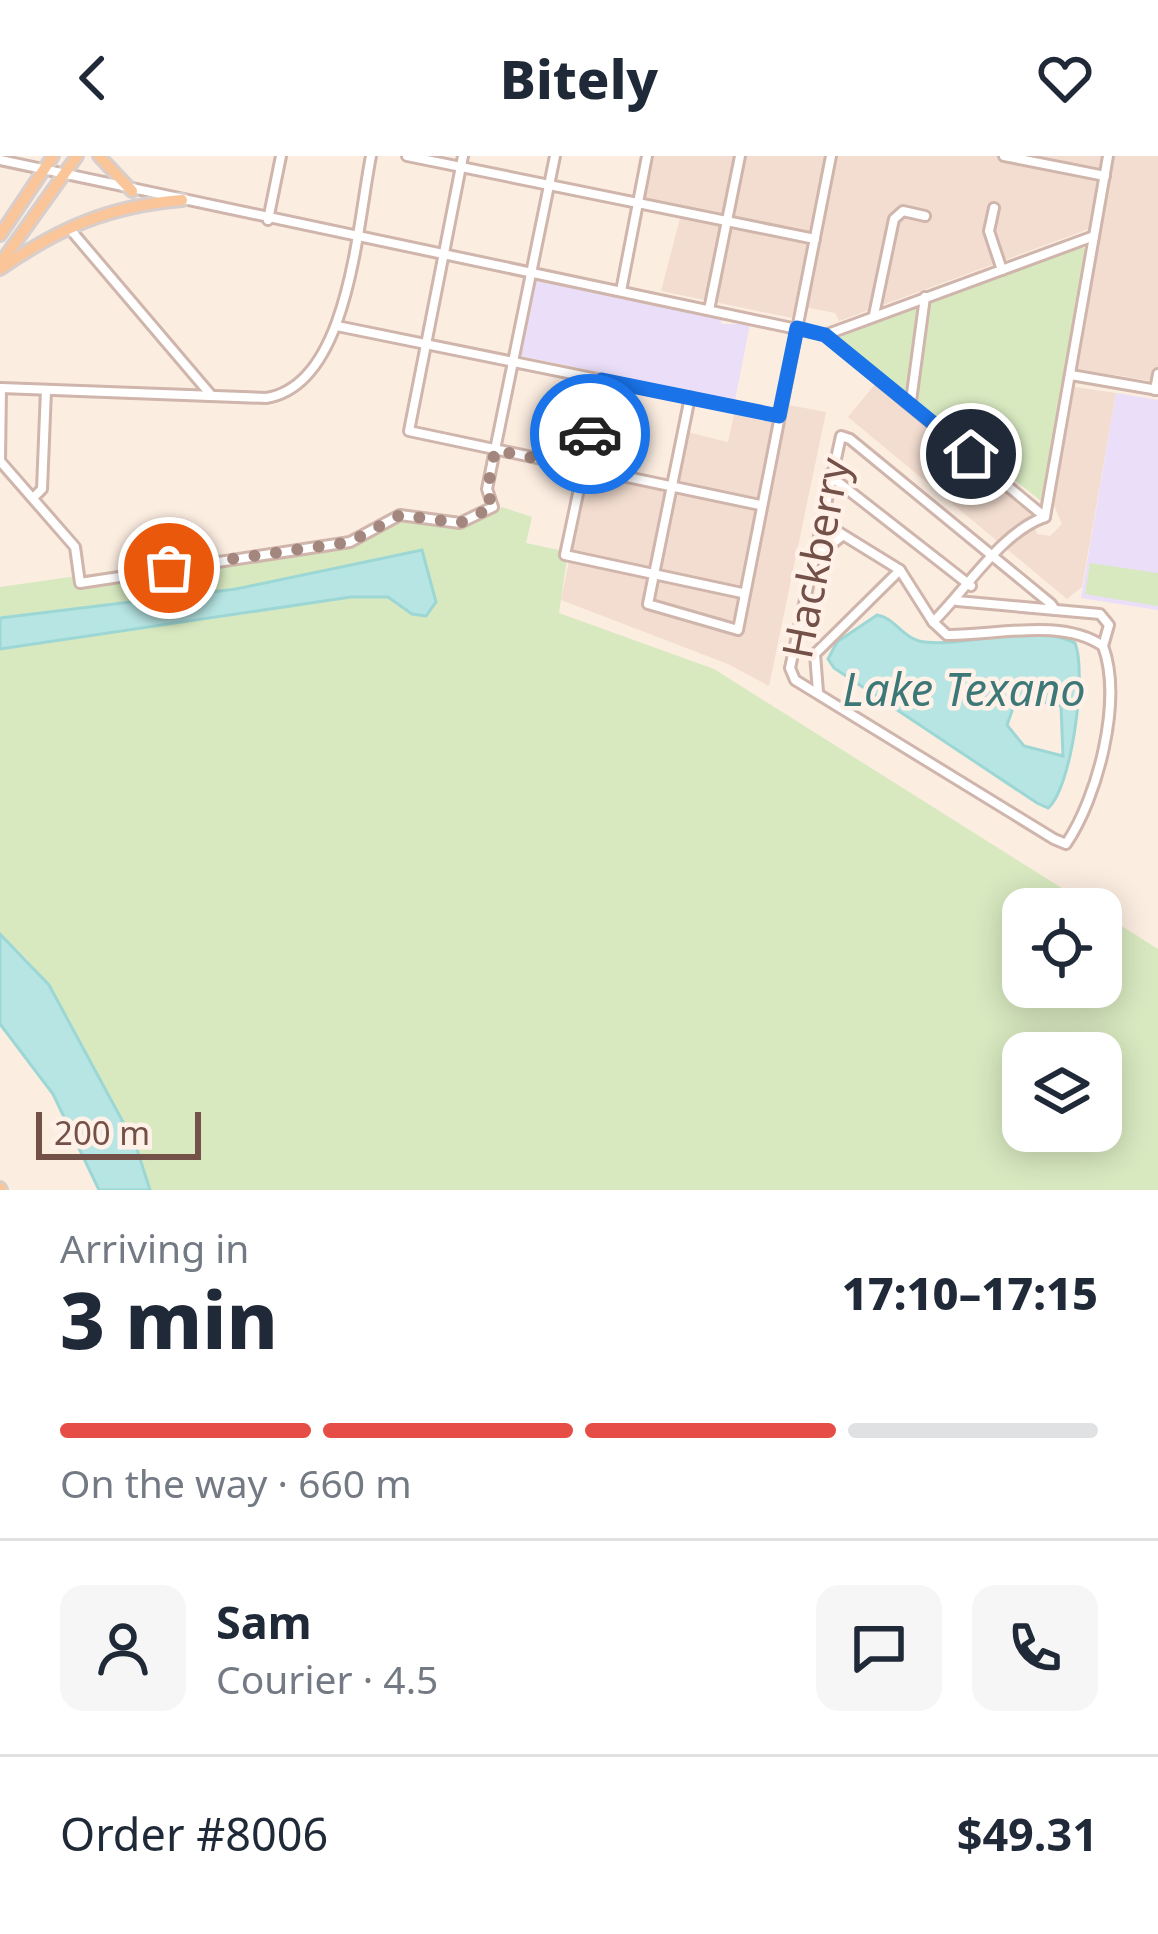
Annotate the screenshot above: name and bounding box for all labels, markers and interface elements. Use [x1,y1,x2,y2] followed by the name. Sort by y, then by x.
[500,41,658,115] text: Bitely
[60,45,126,111] icon: back
[1032,45,1098,111] icon: heart
[530,374,650,494] courier
[557,401,623,467] icon: car
[920,403,1022,505] pin
[938,421,1004,487] icon: home
[767,452,862,663] street label: Hackberry
[118,517,220,619] pin
[136,535,202,601] icon: bag
[842,658,1086,719] water label: Lake Texano
[1002,888,1122,1152] map controls
[1002,888,1122,1008] button: locate
[1002,1032,1122,1152] button: layers
[36,1106,201,1159] scale bar
[54,1110,150,1155] text: 200 m
[60,1221,249,1274] text: Arriving in
[842,1262,1098,1323] text: 17:10–17:15
[60,1266,278,1372] text: 3 min
[60,1456,412,1509] text: On the way · 660 m
[60,1585,186,1711] button: person
[816,1585,942,1711] button: chat
[972,1585,1098,1711] button: phone
[216,1591,312,1652] text: Sam
[216,1652,438,1705] text: Courier · 4.5
[60,1803,328,1864] text: Order #8006
[957,1803,1098,1864] text: $49.31

